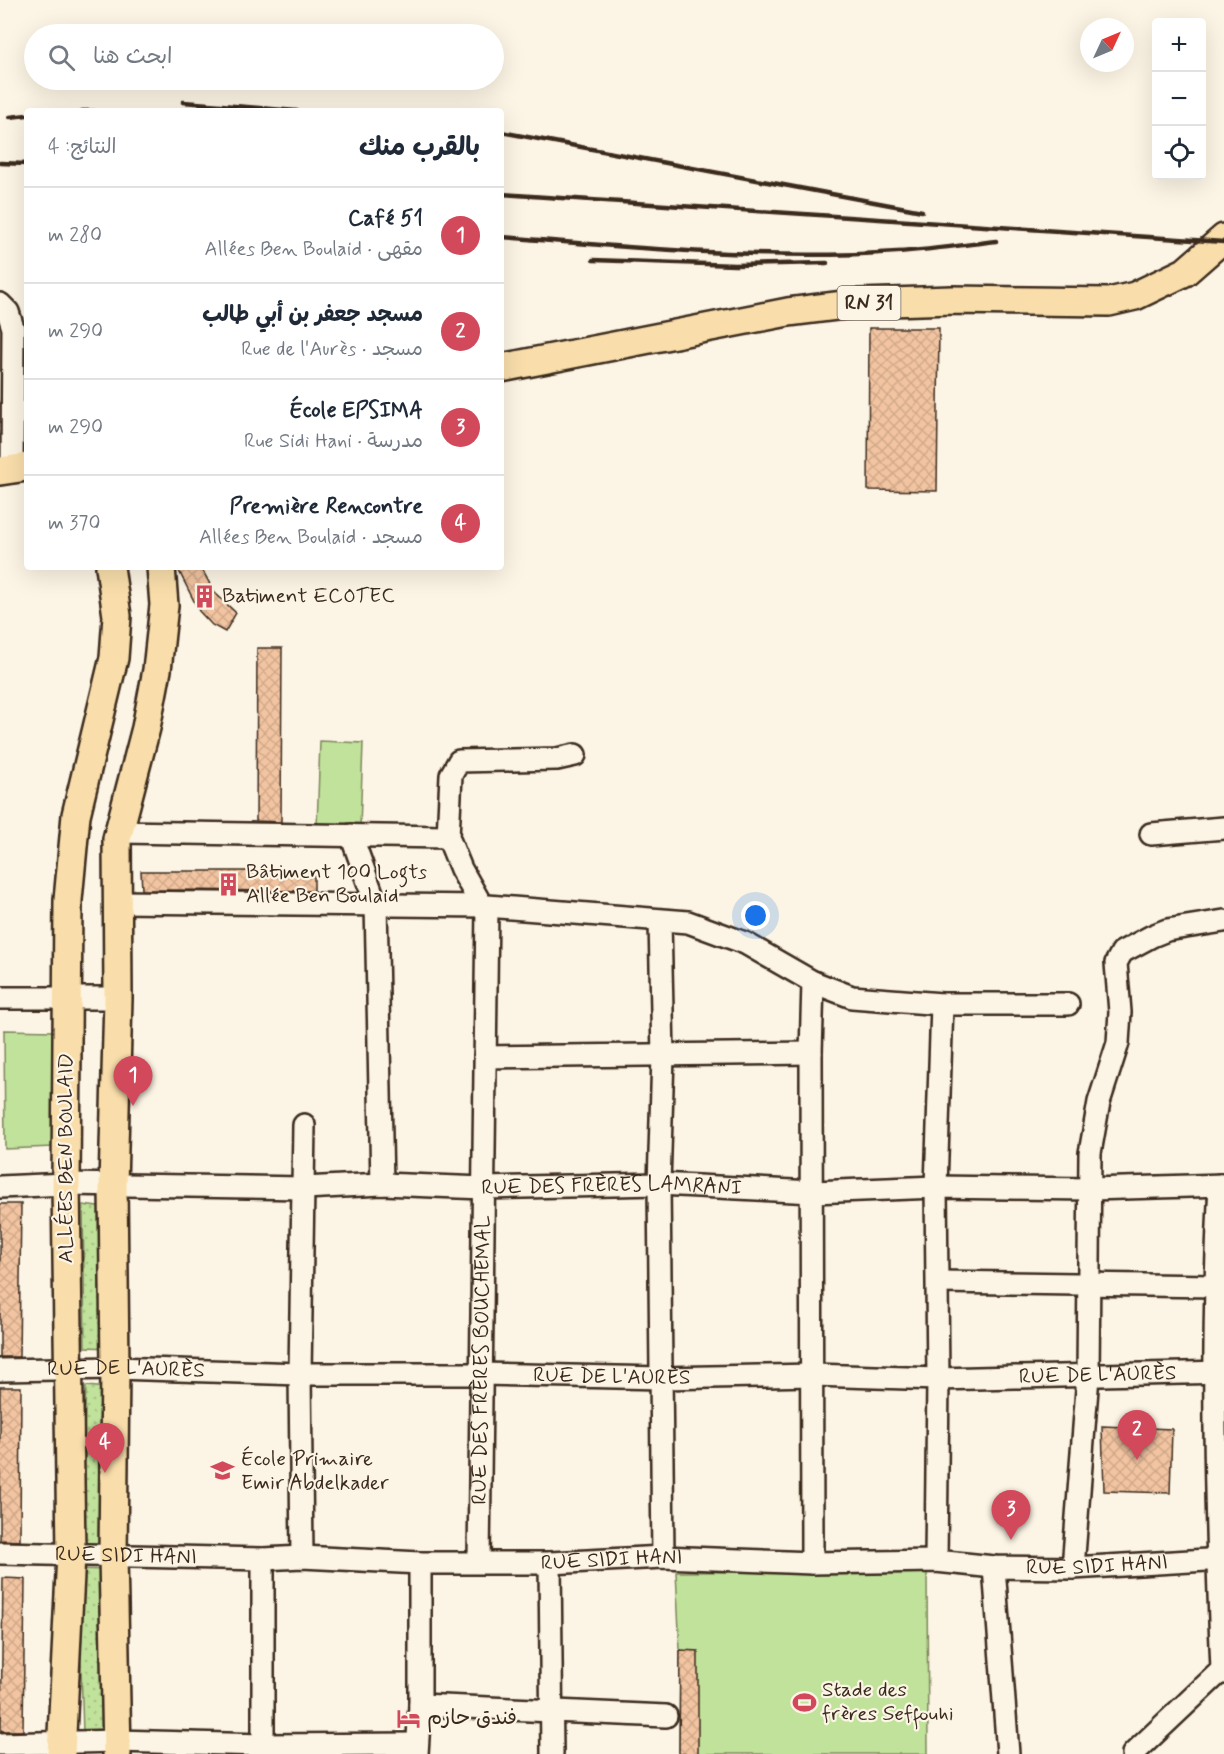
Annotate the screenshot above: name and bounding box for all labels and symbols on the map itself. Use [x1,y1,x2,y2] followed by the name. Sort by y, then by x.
[1080,18,1134,72] north arrow
[838,286,900,320] road number: RN 31
[222,582,395,610] place label: Batiment ECOTEC
[191,583,217,609] building icon: Batiment ECOTEC
[246,858,427,910] place label: Bâtiment 100 Logts Allée Ben Boulaid
[215,871,241,897] building icon: Bâtiment 100 Logts Allée Ben Boulaid
[741,901,770,930] your location
[52,1053,80,1263] street label: ALLÉES BEN BOULAID
[114,1056,152,1106] pin: 1
[481,1170,743,1202] street label: RUE DES FRÈRES LAMRANI
[466,1215,497,1505] street label: RUE DES FRÈRES BOUCHEMAL
[47,1354,205,1385] street label: RUE DE L'AURÈS
[1019,1359,1177,1391] street label: RUE DE L'AURÈS
[533,1361,691,1392] street label: RUE DE L'AURÈS
[1118,1410,1156,1460] pin: 2
[86,1424,124,1473] pin: 4
[241,1445,389,1497] place label: École Primaire Emir Abdelkader
[210,1458,236,1484] school or university icon: École Primaire Emir Abdelkader
[992,1490,1030,1540] pin: 3
[55,1540,197,1571] street label: RUE SIDI HANI
[541,1543,683,1577] street label: RUE SIDI HANI
[1026,1548,1169,1582] street label: RUE SIDI HANI
[822,1676,954,1730] place label: Stade des frères Seffouhi
[791,1689,817,1715] sports icon: Stade des frères Seffouhi
[427,1704,517,1733] place label: فندق حازم
[396,1705,422,1731] hotel icon: فندق حازم

